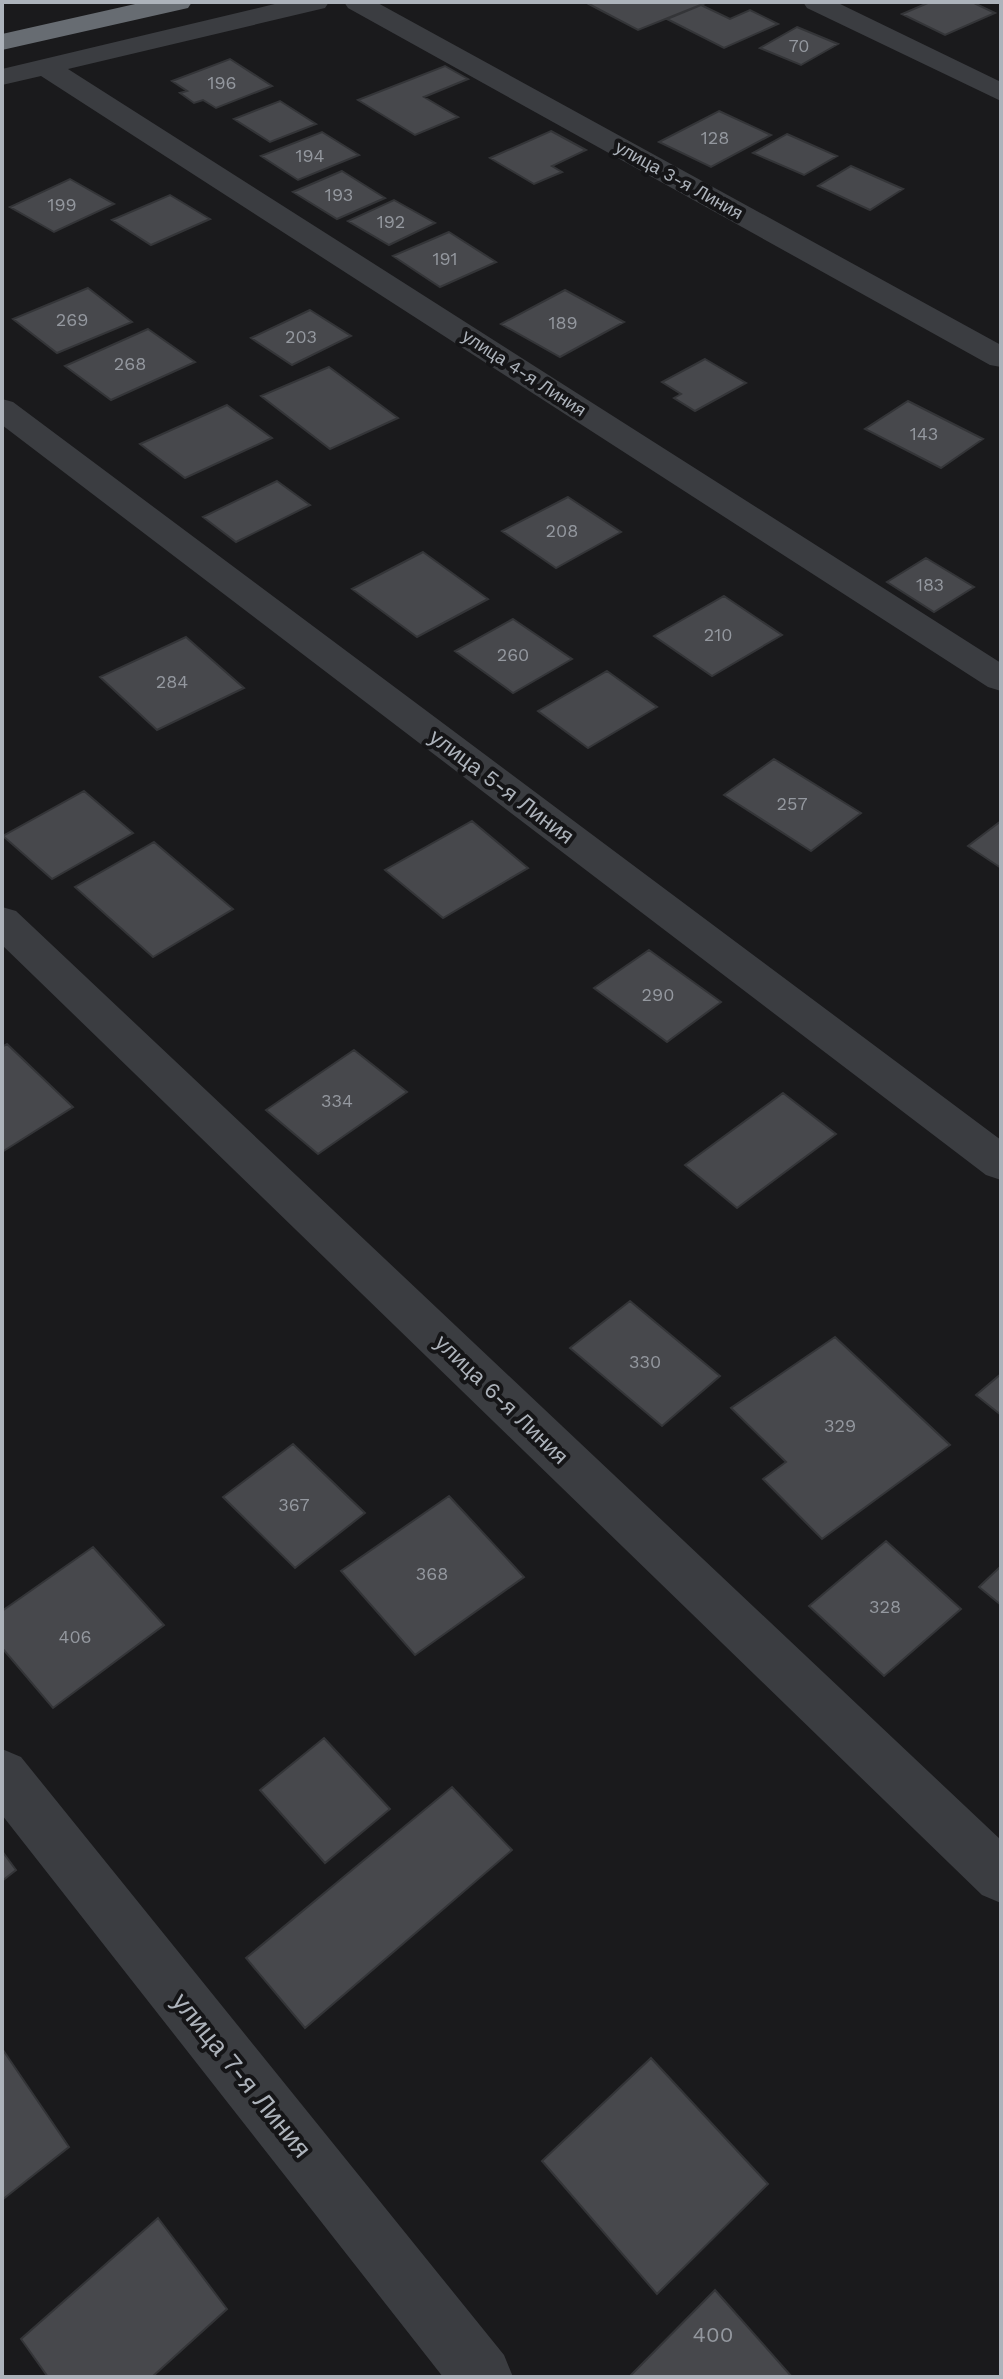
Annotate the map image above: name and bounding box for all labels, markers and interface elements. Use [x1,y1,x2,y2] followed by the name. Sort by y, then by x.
[789,35,809,56] house number: 70
[207,72,237,93] house number: 196
[701,127,729,148] house number: 128
[612,136,747,223] street label: улица 3-я Линия
[295,145,325,166] house number: 194
[325,184,353,205] house number: 193
[47,194,77,215] house number: 199
[377,211,405,232] house number: 192
[432,248,458,269] house number: 191
[56,309,88,330] house number: 269
[548,312,578,333] house number: 189
[458,325,590,420] street label: улица 4-я Линия
[285,326,317,347] house number: 203
[114,353,146,374] house number: 268
[910,423,938,444] house number: 143
[546,520,578,541] house number: 208
[916,574,944,595] house number: 183
[704,624,732,645] house number: 210
[497,644,529,665] house number: 260
[156,671,188,692] house number: 284
[424,724,579,849] street label: улица 5-я Линия
[776,793,808,814] house number: 257
[642,984,674,1005] house number: 290
[321,1090,353,1111] house number: 334
[430,1330,573,1469] street label: улица 6-я Линия
[629,1351,661,1372] house number: 330
[824,1415,856,1436] house number: 329
[278,1494,310,1515] house number: 367
[416,1563,448,1584] house number: 368
[869,1596,901,1617] house number: 328
[58,1626,92,1647] house number: 406
[166,1987,318,2163] street label: улица 7-я Линия
[693,2322,733,2347] house number: 400

